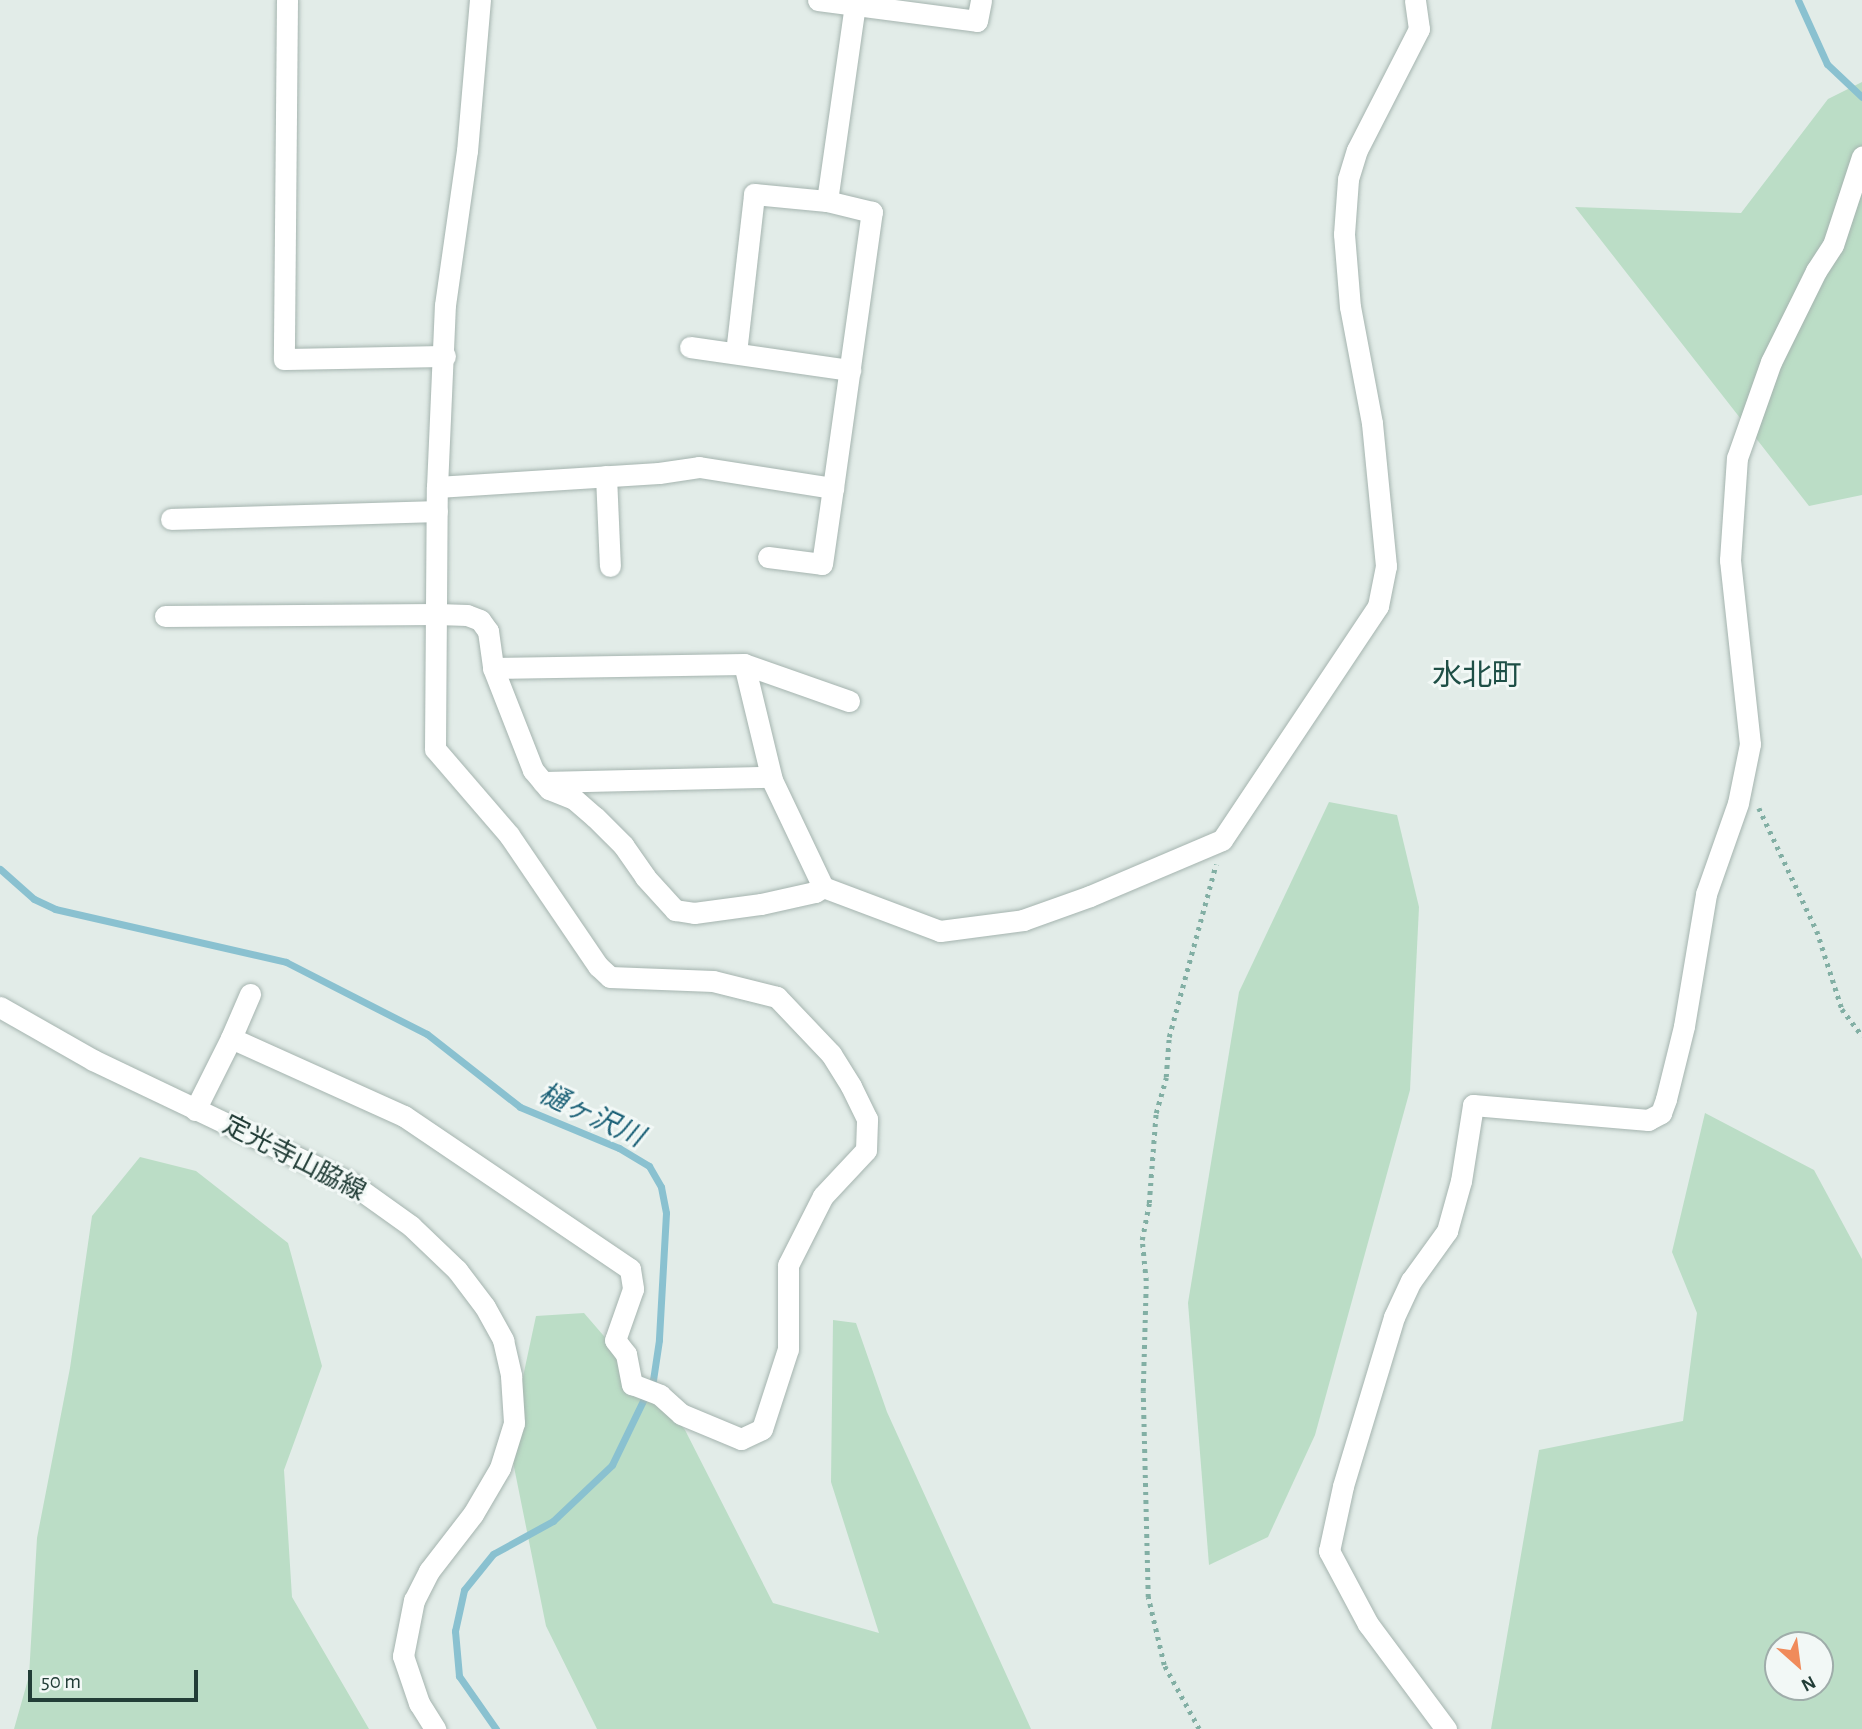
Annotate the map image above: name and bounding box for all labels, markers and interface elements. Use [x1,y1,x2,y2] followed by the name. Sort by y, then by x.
[1432,658,1522,694] district label: 水北町
[533,1077,649,1155] water label: 樋ヶ沢川
[217,1110,371,1208] street label: 定光寺山脇線
[1764,1631,1834,1701] north arrow
[32,1656,201,1700] scale bar
[41,1671,81,1692] text: 50 m
[1798,1672,1818,1695] text: N

